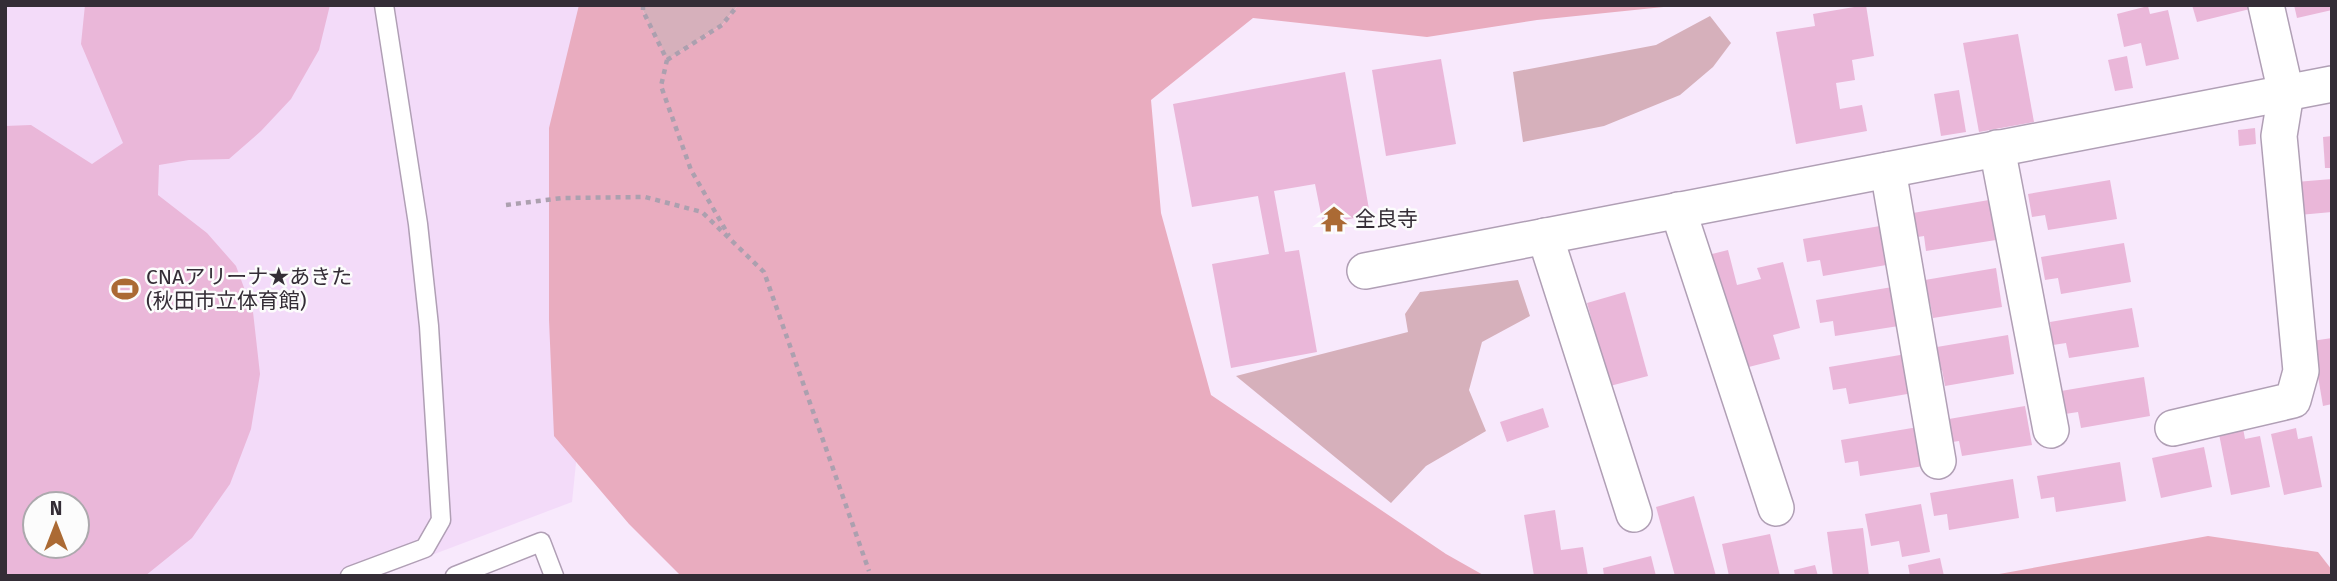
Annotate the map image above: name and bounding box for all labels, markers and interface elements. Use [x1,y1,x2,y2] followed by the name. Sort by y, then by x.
[1319,204,1349,234] temple icon: 全良寺
[1355,206,1418,232] place label: 全良寺
[146,264,352,314] place label: CNAアリーナ★あきた (秋田市立体育館)
[110,274,140,304] sports icon: CNAアリーナ★あきた (秋田市立体育館)
[21,490,91,560] north arrow
[50,497,62,520] text: N

